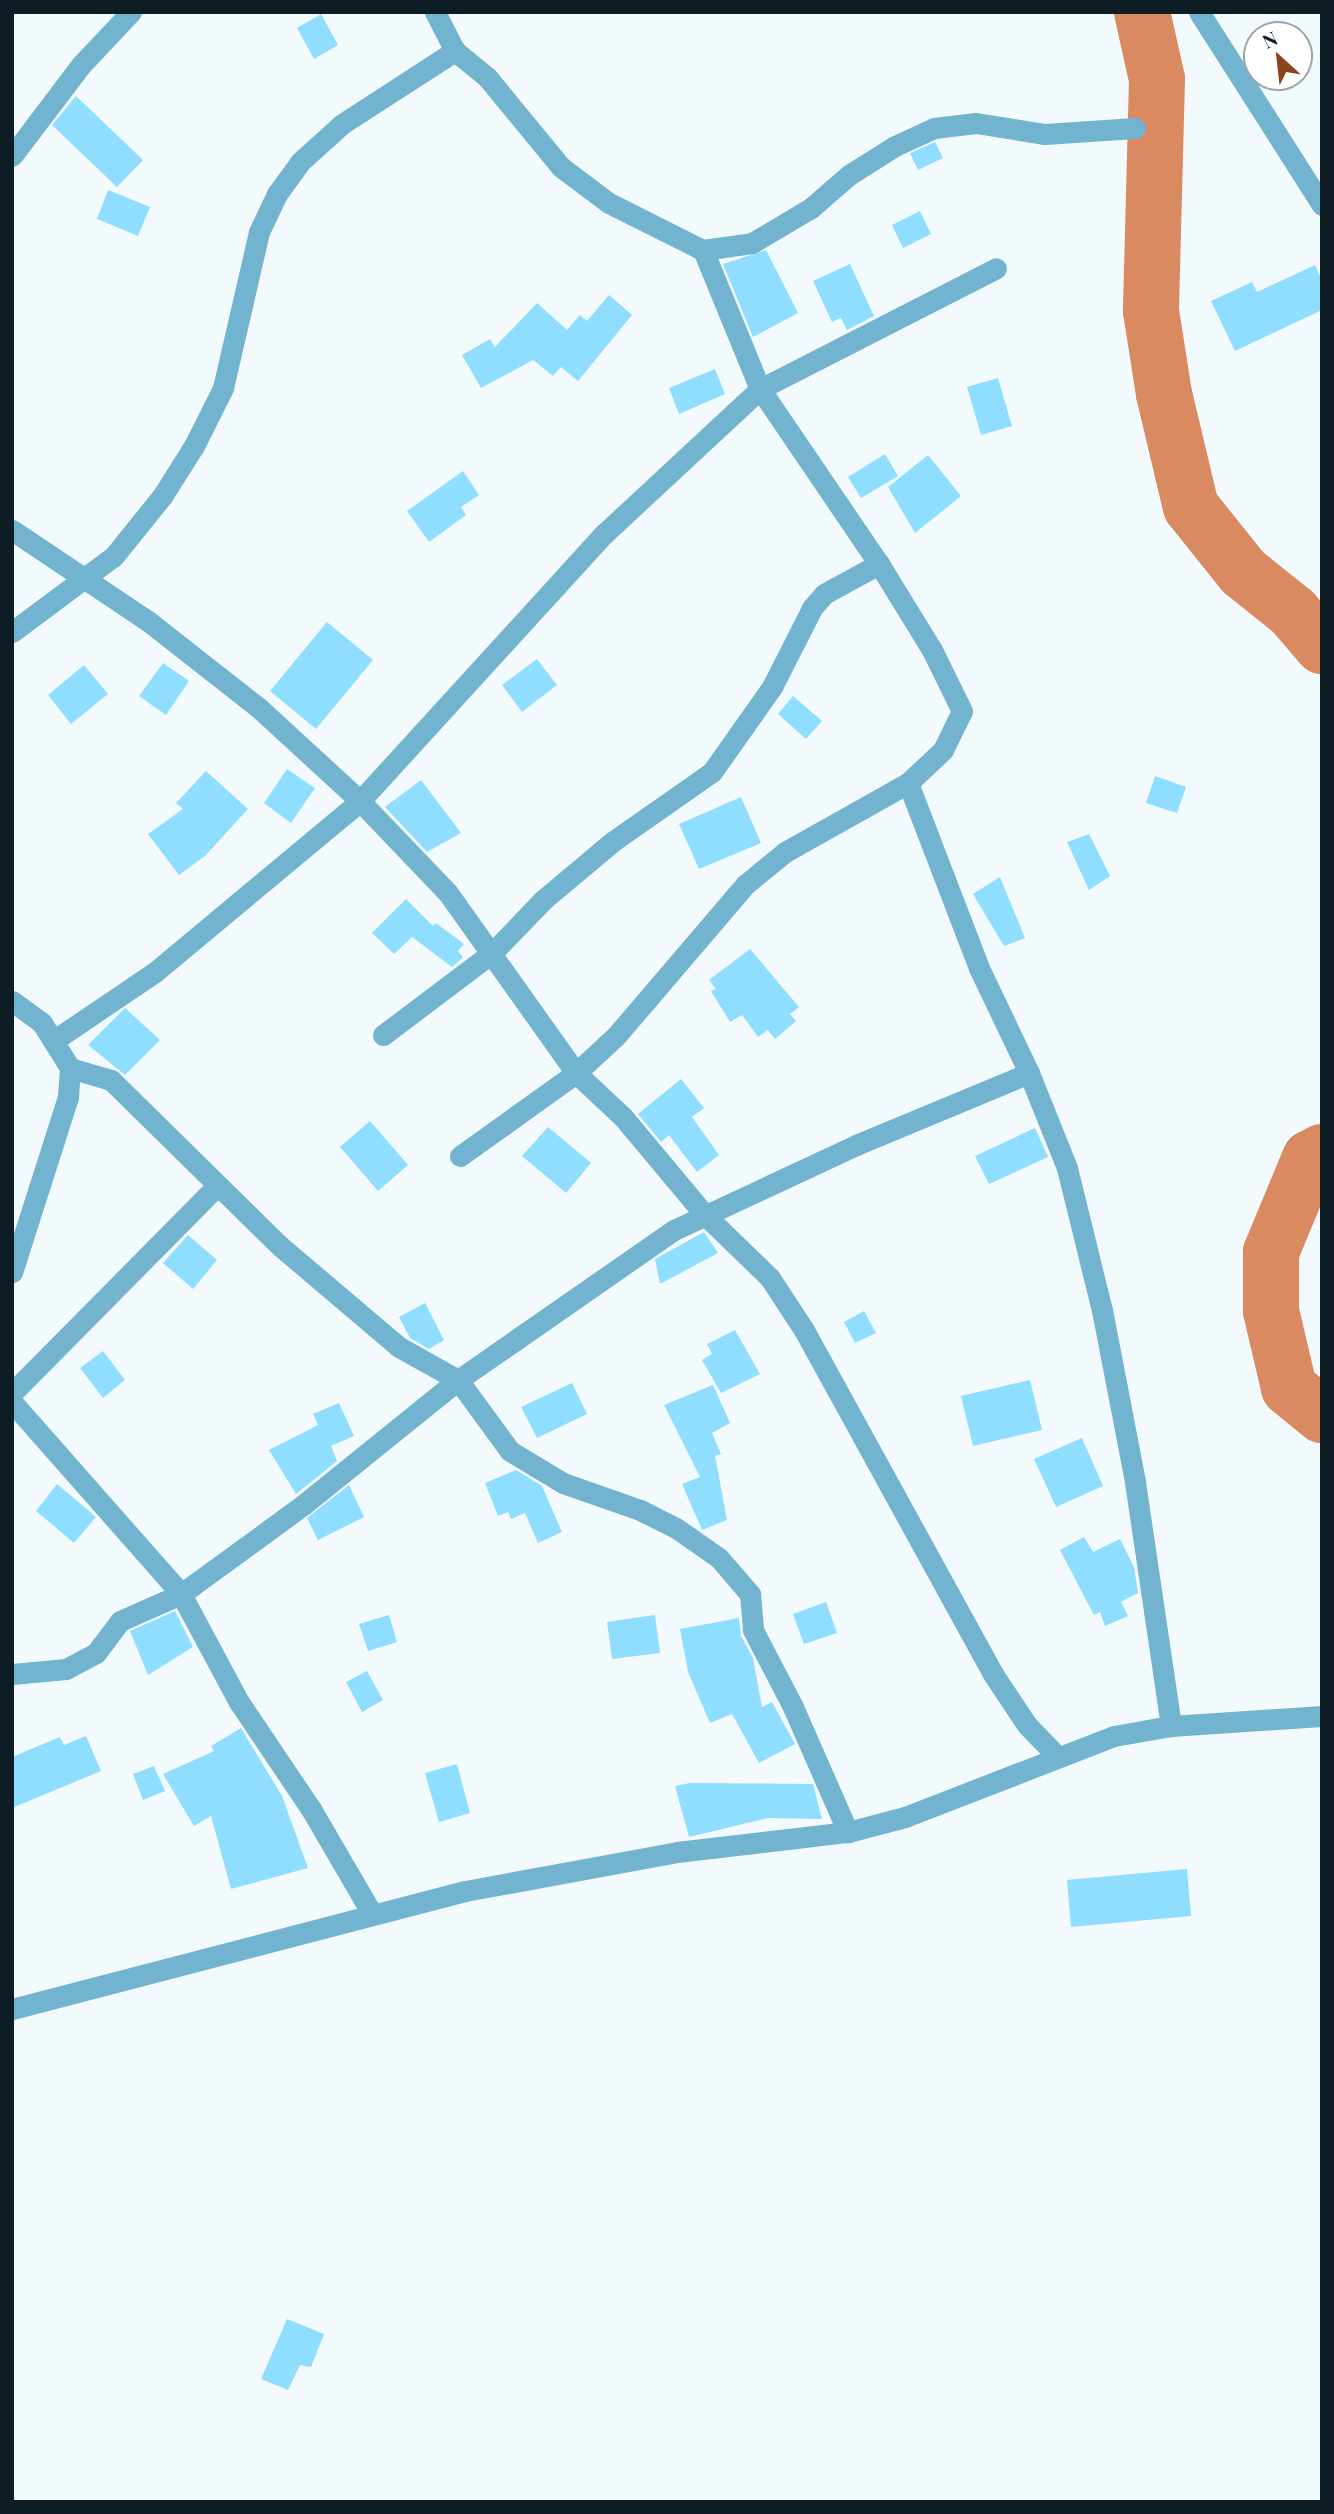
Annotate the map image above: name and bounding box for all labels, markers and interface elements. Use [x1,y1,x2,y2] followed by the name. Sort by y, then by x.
[1243,21,1313,91] north arrow
[1257,24,1281,54] text: N

